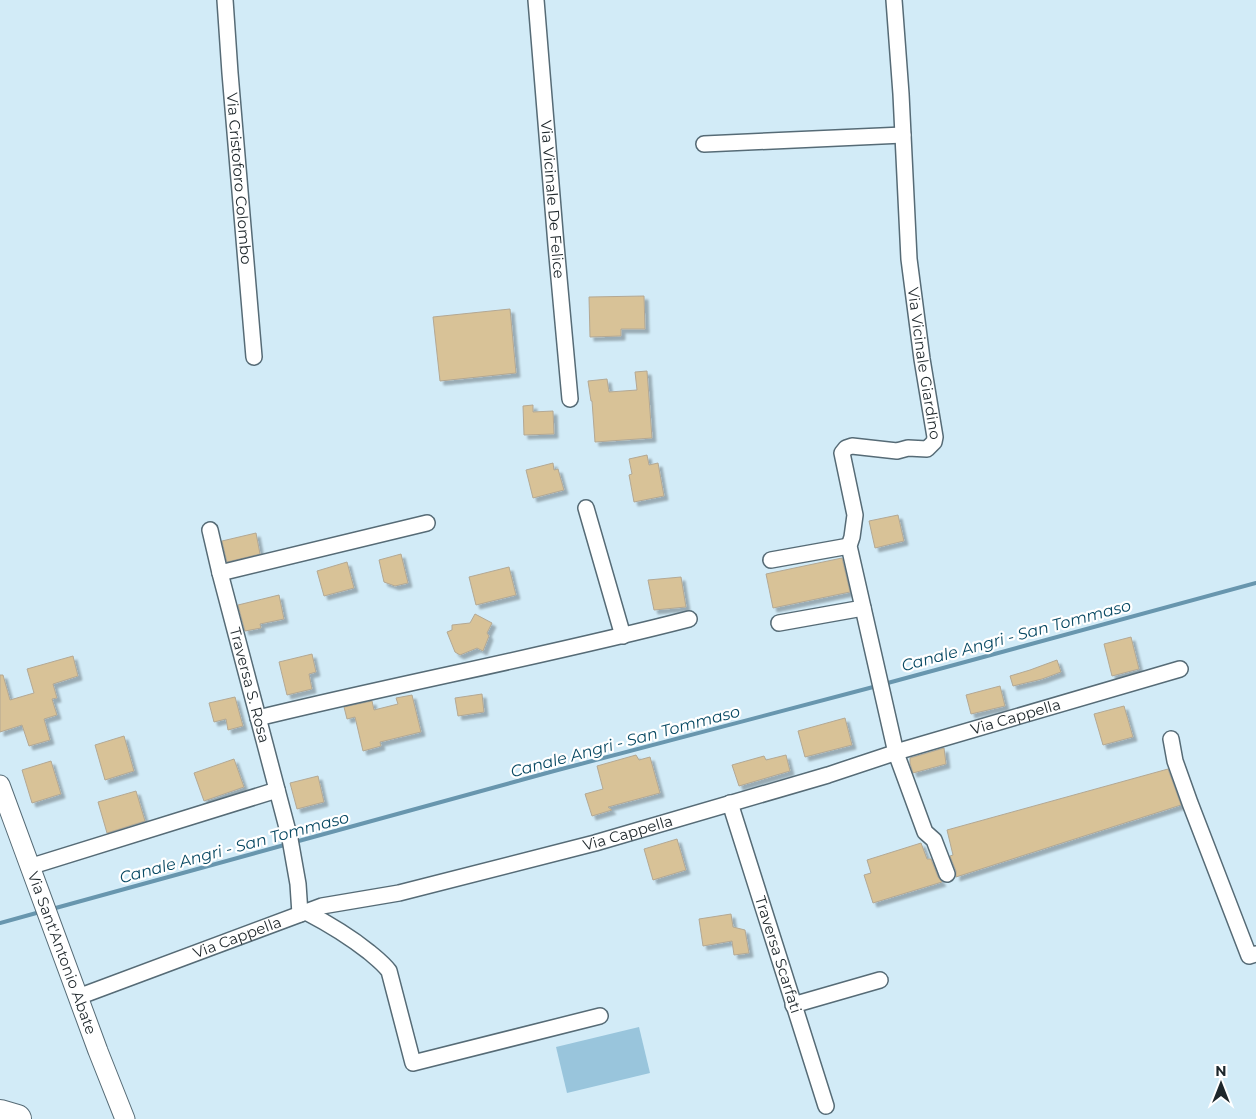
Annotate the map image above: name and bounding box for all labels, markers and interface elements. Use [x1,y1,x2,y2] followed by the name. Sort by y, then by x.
[223,92,256,265] street label: Via Cristoforo Colombo
[537,119,569,279] street label: Via Vicinale De Felice
[904,286,945,441] street label: Via Vicinale Giardino
[899,596,1133,675] water label: Canale Angri - San Tommaso
[226,625,274,745] street label: Traversa S. Rosa
[968,694,1063,739] street label: Via Cappella
[508,702,742,781] water label: Canale Angri - San Tommaso
[117,808,351,887] water label: Canale Angri - San Tommaso
[581,811,675,855] street label: Via Cappella
[24,869,101,1037] street label: Via Sant'Antonio Abate
[751,893,806,1015] street label: Traversa Scarfati
[190,912,284,962] street label: Via Cappella
[1196,1059,1246,1109] north arrow
[1215,1062,1227,1080] text: N

